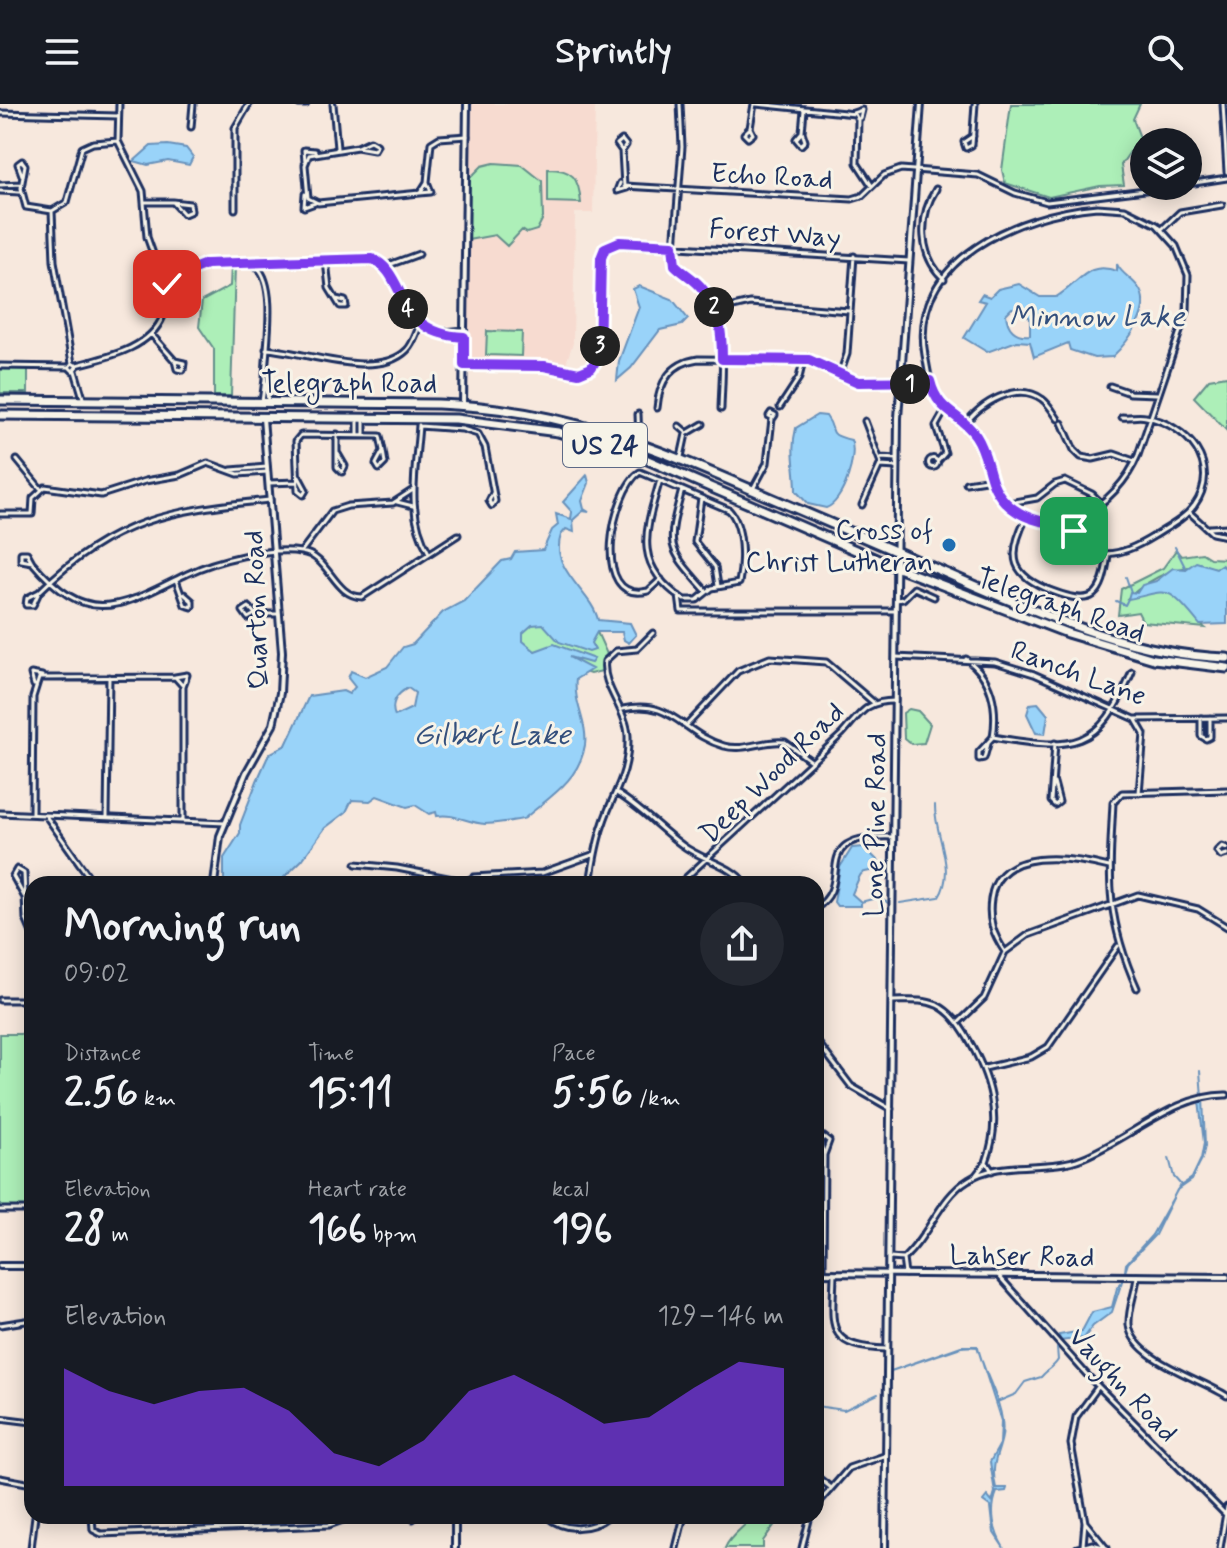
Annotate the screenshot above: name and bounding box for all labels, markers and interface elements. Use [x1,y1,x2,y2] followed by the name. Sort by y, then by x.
[555,29,672,76] text: Sprintly
[40,30,84,74] icon: menu
[1143,30,1187,74] icon: search
[1130,128,1202,200] map controls
[1130,128,1202,200] button: layers
[710,156,834,199] street label: Echo Road
[708,211,842,258] street label: Forest Way
[133,250,201,318] pin
[145,262,189,306] icon: check
[694,287,734,327] pin: 2
[388,289,428,329] pin: 4
[709,293,719,321] text: 2
[402,295,414,323] text: 4
[1009,298,1186,337] water label: Minnow Lake
[580,326,620,366] pin: 3
[595,332,605,360] text: 3
[890,364,930,404] pin: 1
[261,366,437,405] street label: Telegraph Road
[905,370,915,398] text: 1
[563,423,647,467] road number: US 24
[1040,497,1108,565] pin
[1052,509,1096,553] icon: arrive
[746,513,933,582] place label: Cross of Christ Lutheran
[236,530,279,690] street label: Quarton Road
[940,536,958,554] marker: Cross of Christ Lutheran
[970,560,1149,654] street label: Telegraph Road
[1005,633,1151,716] street label: Ranch Lane
[692,695,853,853] street label: Deep Wood Road
[414,716,572,755] water label: Gilbert Lake
[856,733,897,917] street label: Lone Pine Road
[64,898,301,956] text: Morning run
[700,902,784,986] button: share
[64,957,129,991] text: 09:02
[64,1040,141,1068] text: Distance
[308,1040,354,1068] text: Time
[552,1040,596,1068] text: Pace
[64,1068,138,1120] text: 2.56
[308,1068,393,1120] text: 15:11
[552,1068,633,1120] text: 5:56
[138,1085,176,1113] text: km
[633,1085,680,1113] text: /km
[64,1176,151,1204] text: Elevation
[308,1176,407,1204] text: Heart rate
[552,1176,589,1204] text: kcal
[64,1204,106,1256] text: 28
[308,1204,367,1256] text: 166
[552,1204,613,1256] text: 196
[106,1221,129,1249] text: m
[367,1221,417,1249] text: bpm
[949,1238,1095,1277] street label: Lahser Road
[64,1300,166,1334] text: Elevation
[658,1300,784,1334] text: 129–146 m
[1057,1320,1185,1453] street label: Vaughn Road

